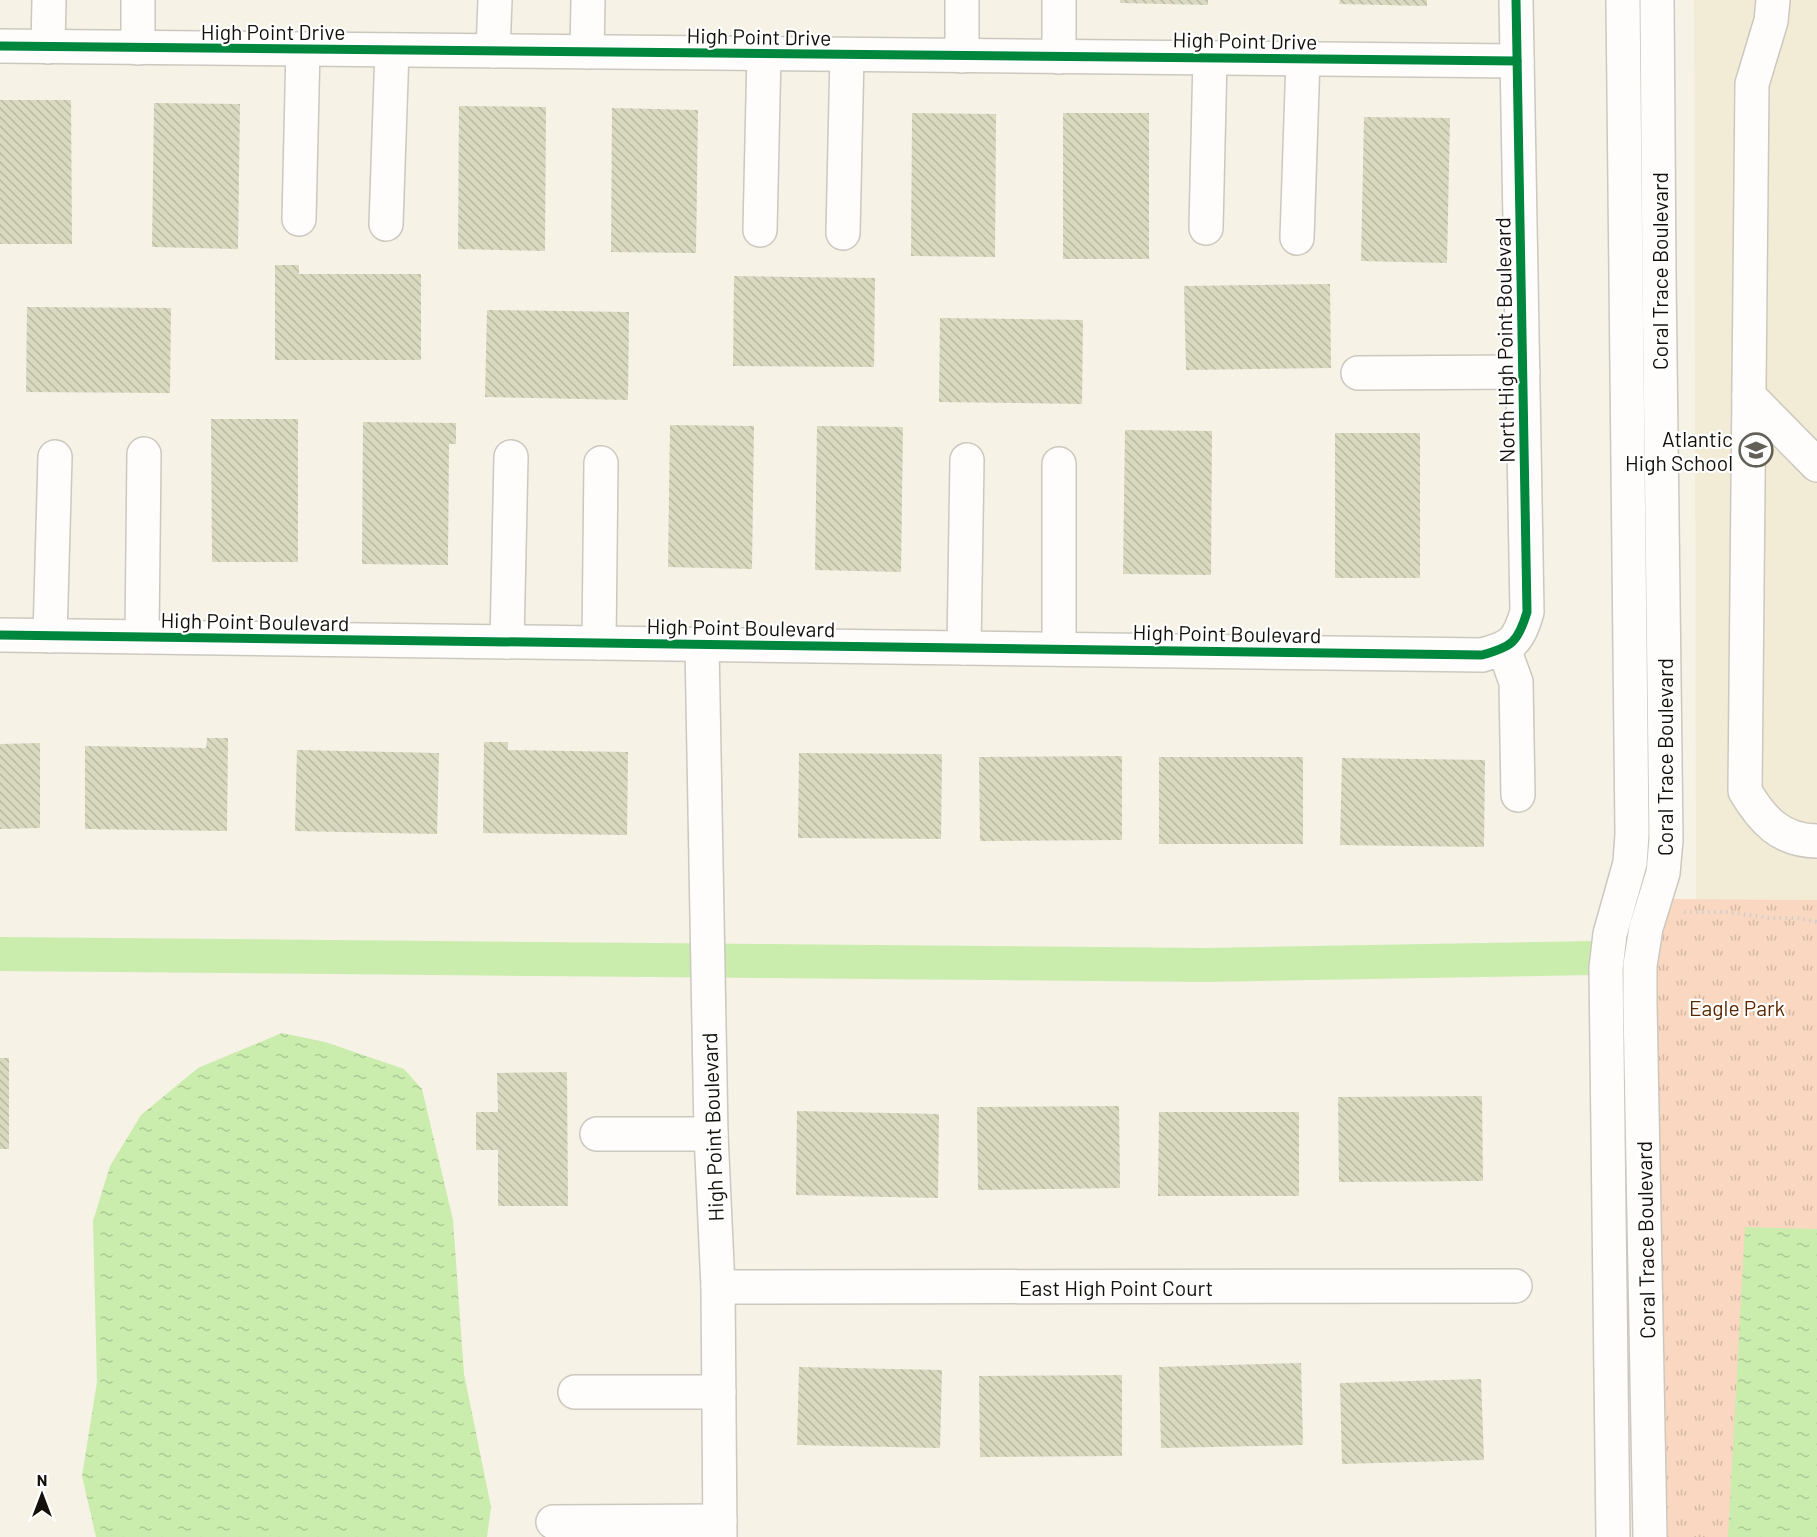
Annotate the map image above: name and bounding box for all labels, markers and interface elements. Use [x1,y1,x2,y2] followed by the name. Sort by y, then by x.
[201,19,345,44] street label: High Point Drive
[686,22,832,50] street label: High Point Drive
[1172,26,1318,54] street label: High Point Drive
[1647,172,1672,370] street label: Coral Trace Boulevard
[1489,217,1519,463] street label: North High Point Boulevard
[1625,426,1733,475] place label: Atlantic High School
[1738,432,1774,468] school or university icon: Atlantic High School
[160,607,350,635] street label: High Point Boulevard
[646,613,836,641] street label: High Point Boulevard
[1132,619,1322,647] street label: High Point Boulevard
[1652,658,1677,856] street label: Coral Trace Boulevard
[1689,995,1785,1020] park label: Eagle Park
[696,1032,728,1222] street label: High Point Boulevard
[1631,1141,1659,1339] street label: Coral Trace Boulevard
[1019,1275,1213,1300] street label: East High Point Court
[12,1465,72,1525] north arrow
[37,1470,47,1489] text: N

